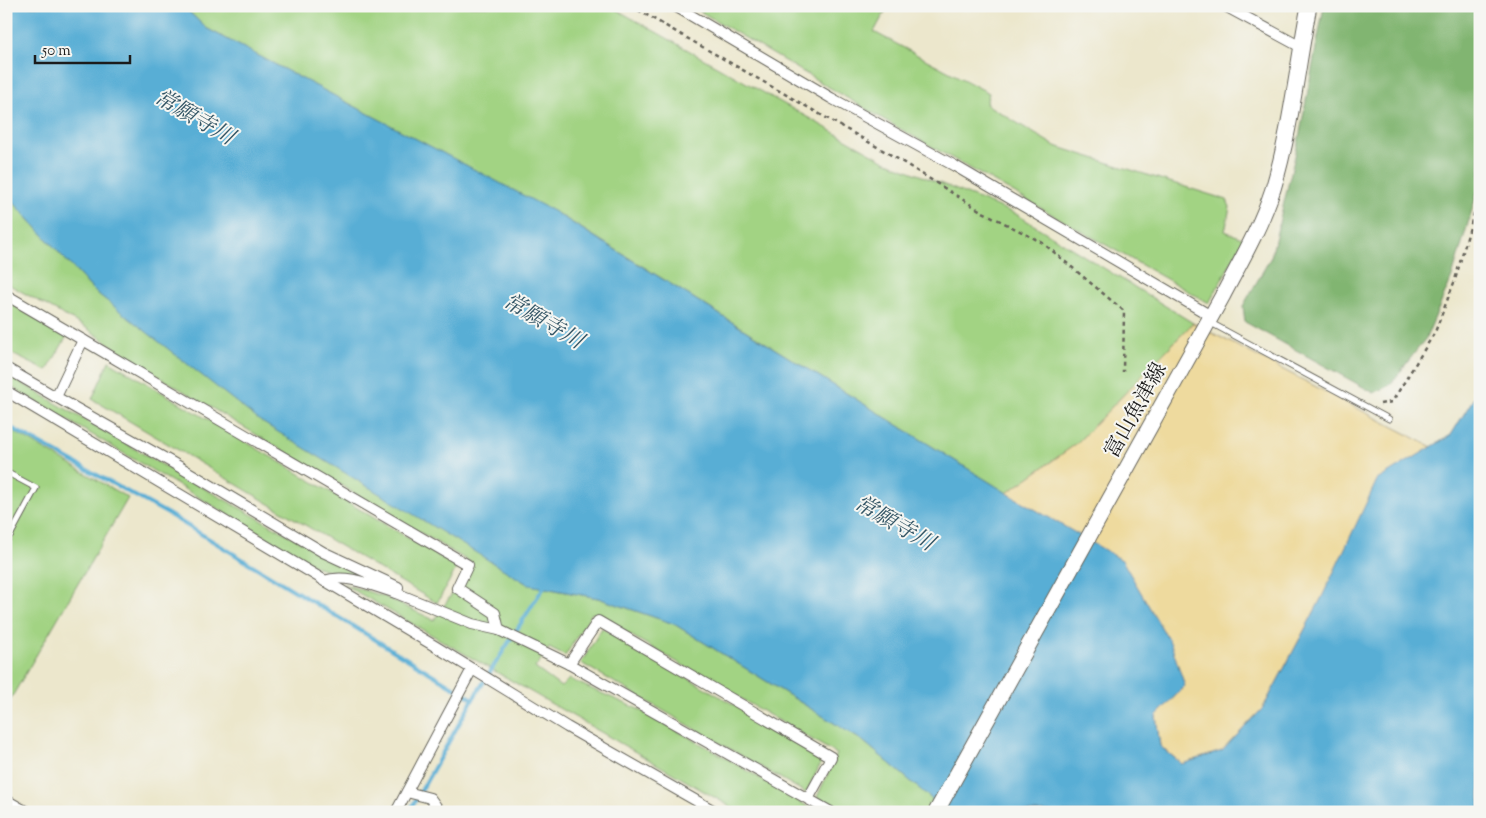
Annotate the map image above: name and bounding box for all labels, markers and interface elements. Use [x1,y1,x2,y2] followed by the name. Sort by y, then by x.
[35,32,130,64] scale bar
[41,41,71,62] text: 50 m
[147,83,241,155] water label: 常願寺川
[496,287,590,359] water label: 常願寺川
[1098,358,1175,464] street label: 富山魚津線
[847,489,941,561] water label: 常願寺川

